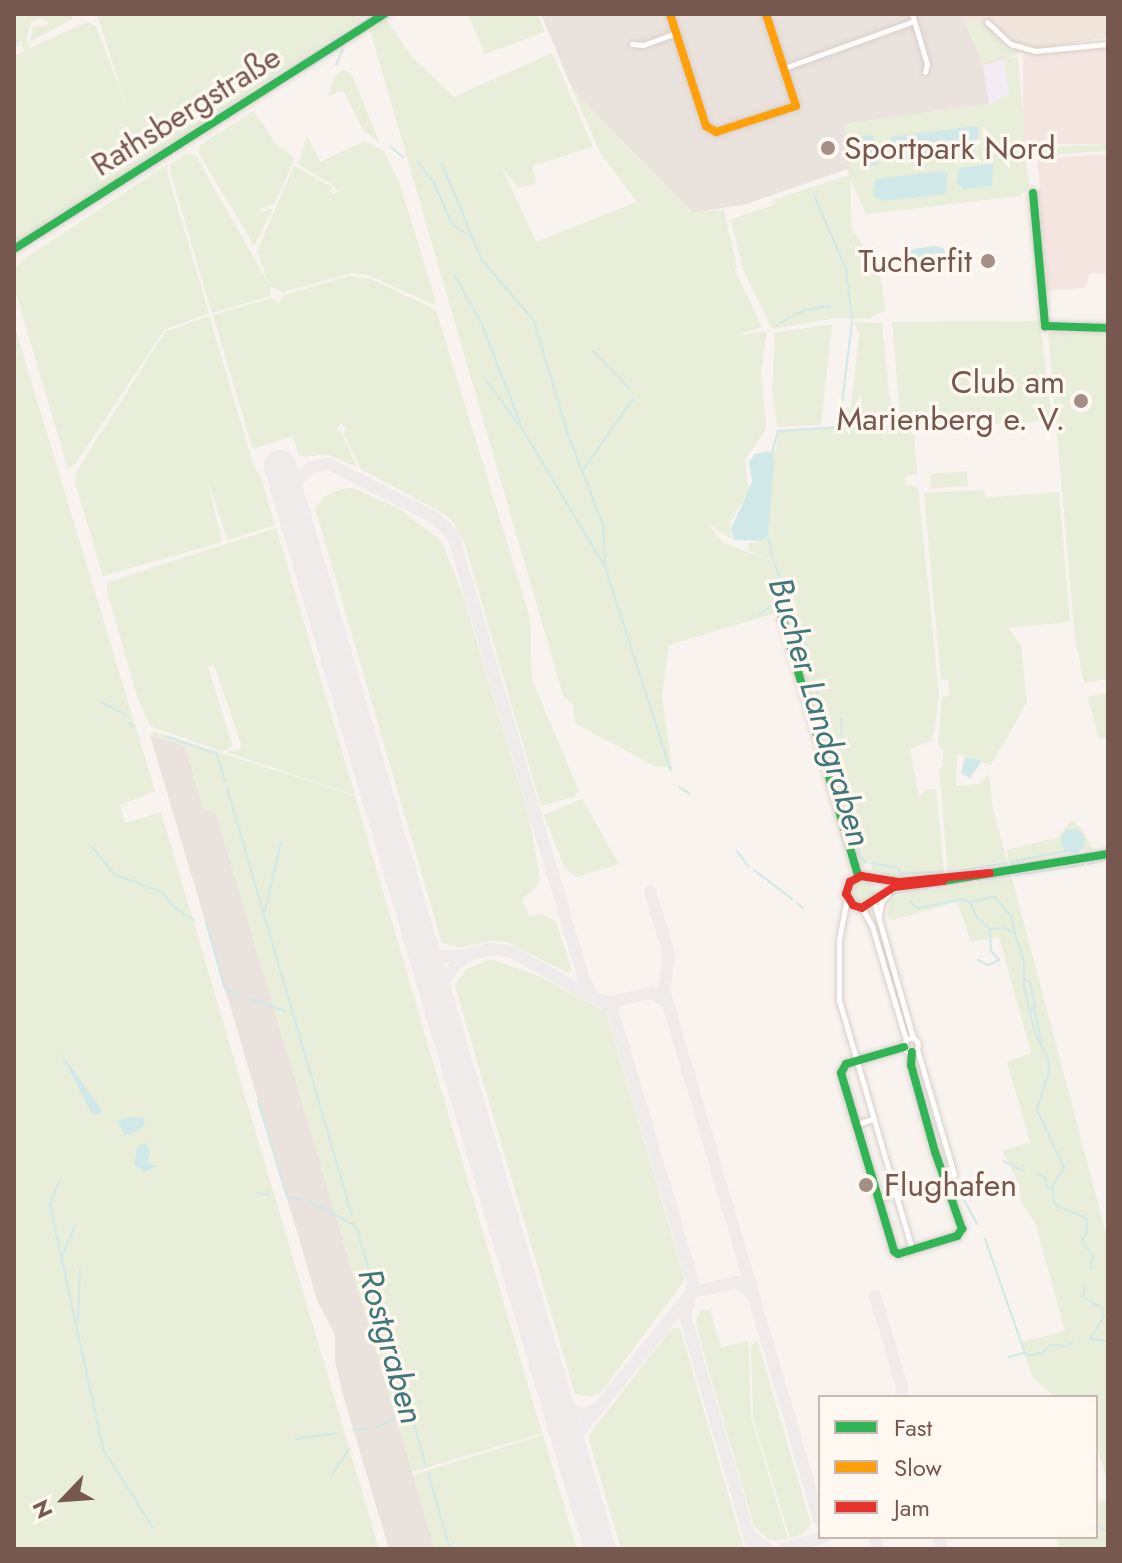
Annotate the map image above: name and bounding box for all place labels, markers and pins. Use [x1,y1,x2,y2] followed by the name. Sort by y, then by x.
[844,129,1056,167] place label: Sportpark Nord
[819,139,837,157] marker: Sportpark Nord
[858,242,972,280] place label: Tucherfit
[979,252,997,270] marker: Tucherfit
[836,364,1065,439] place label: Club am Marienberg e. V.
[1072,392,1090,410] marker: Club am Marienberg e. V.
[884,1166,1017,1204] place label: Flughafen
[855,1174,877,1196] marker: Flughafen

